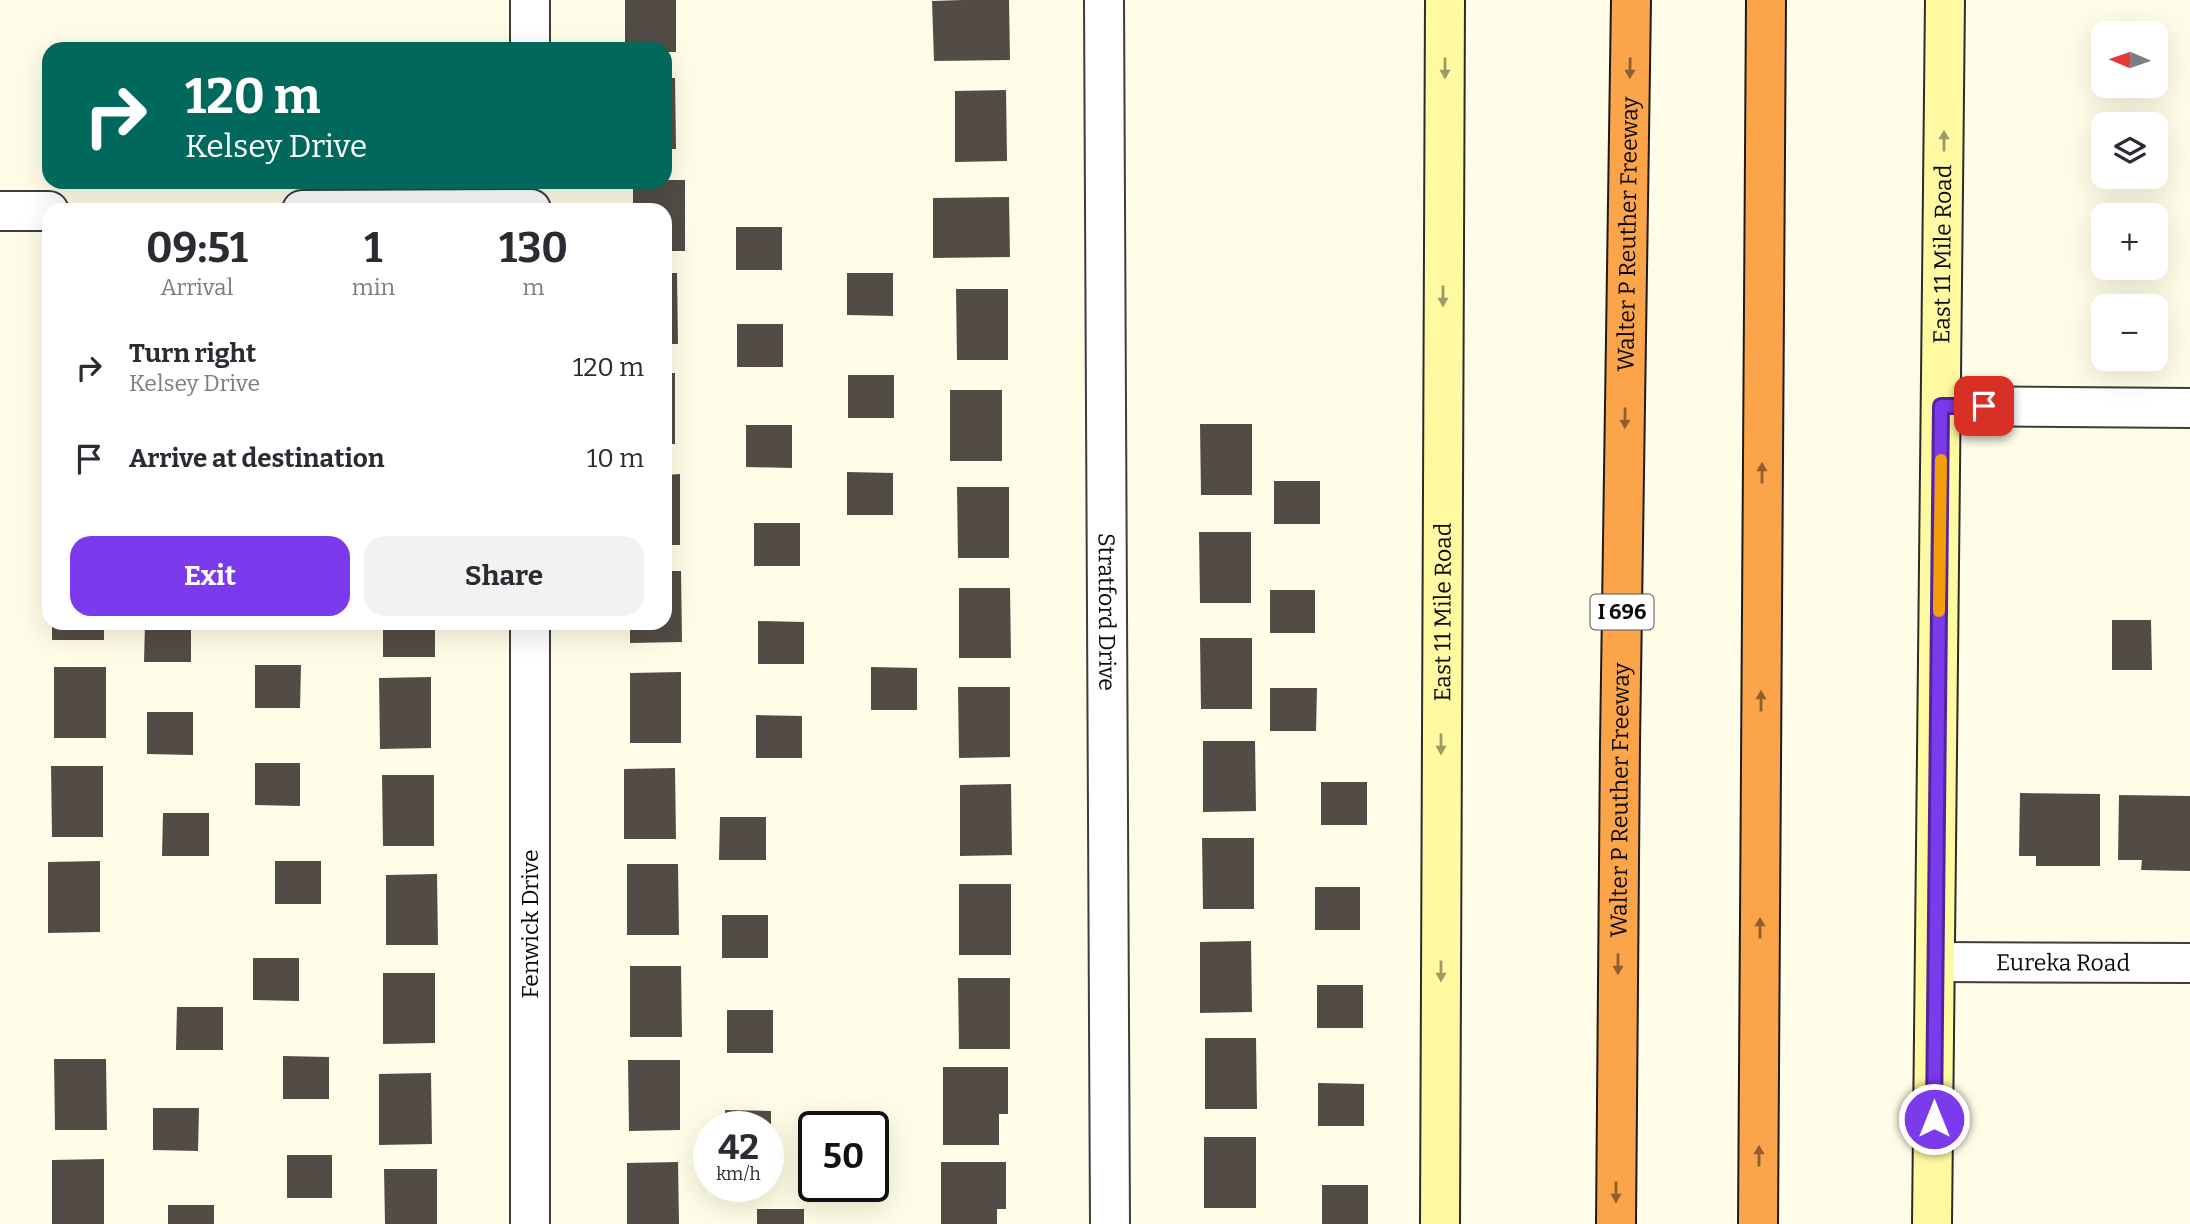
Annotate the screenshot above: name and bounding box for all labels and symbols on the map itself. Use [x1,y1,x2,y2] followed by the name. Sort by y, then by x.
[2091,21,2168,98] north arrow
[1439,57,1450,79] one-way arrow
[1624,57,1635,79] one-way arrow
[1612,96,1644,372] street label: Walter P Reuther Freeway
[1938,130,1950,152] one-way arrow
[1927,164,1957,344] street label: East 11 Mile Road
[1437,285,1449,307] one-way arrow
[1954,376,2014,436] pin
[1619,407,1630,429] one-way arrow
[1757,462,1768,484] one-way arrow
[1428,522,1457,702] street label: East 11 Mile Road
[1093,533,1121,691] street label: Stratford Drive
[1590,594,1654,630] road number: I 696
[1604,662,1635,938] street label: Walter P Reuther Freeway
[1755,690,1767,712] one-way arrow
[1435,733,1447,755] one-way arrow
[516,849,544,999] street label: Fenwick Drive
[1754,917,1766,939] one-way arrow
[1996,948,2130,977] street label: Eureka Road
[1612,953,1624,975] one-way arrow
[1435,960,1447,982] one-way arrow
[1897,1082,1971,1156] position arrow
[798,1111,889,1202] speed limit sign: 50
[1753,1145,1765,1167] one-way arrow
[1610,1181,1622,1203] one-way arrow

